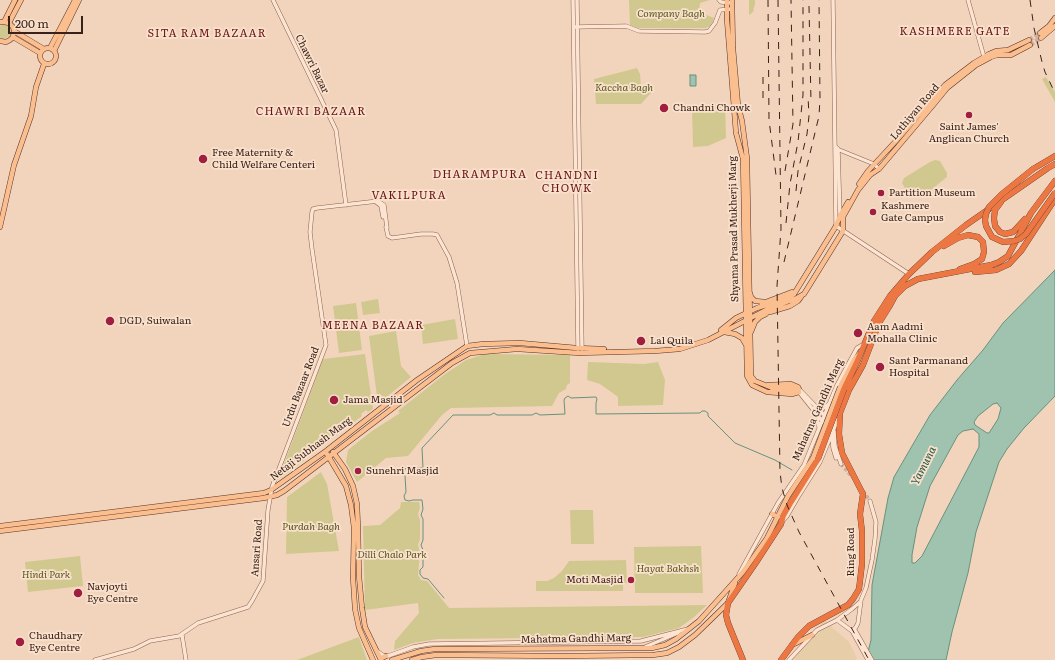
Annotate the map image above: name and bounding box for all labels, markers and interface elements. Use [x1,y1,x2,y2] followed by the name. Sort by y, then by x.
[10,8,85,34] scale bar
[637,8,705,20] park label: Company Bagh
[15,14,49,32] text: 200 m
[900,25,1010,39] district label: KASHMERE GATE
[147,27,267,41] district label: SITA RAM BAZAAR
[293,33,331,95] street label: Chawri Bazar
[595,82,653,94] park label: Kaccha Bagh
[888,82,942,142] street label: Lothiyan Road
[658,102,670,114] marker: Chandni Chowk
[673,102,750,114] place label: Chandni Chowk
[256,105,366,119] district label: CHAWRI BAZAAR
[964,110,974,120] marker: Saint James' Anglican Church
[929,121,1009,144] place label: Saint James' Anglican Church
[212,147,315,170] place label: Free Maternity & Child Welfare Centeri
[197,153,209,165] marker: Free Maternity & Child Welfare Centeri
[727,156,741,302] street label: Shyama Prasad Mukherji Marg
[433,168,527,182] district label: DHARAMPURA
[535,169,599,195] district label: CHANDNI CHOWK
[889,187,975,199] place label: Partition Museum
[876,188,886,198] marker: Partition Museum
[371,189,447,203] district label: VAKILPURA
[881,200,944,224] place label: Kashmere Gate Campus
[868,207,878,217] marker: Kashmere Gate Campus
[104,315,116,327] marker: DGD, Suiwalan
[119,315,191,327] place label: DGD, Suiwalan
[322,319,424,333] district label: MEENA BAZAAR
[867,321,937,344] place label: Aam Aadmi Mohalla Clinic
[852,327,864,339] marker: Aam Aadmi Mohalla Clinic
[635,335,647,347] marker: Lal Quila
[650,335,693,347] place label: Lal Quila
[280,345,322,429] street label: Urdu Bazaar Road
[889,355,968,378] place label: Sant Parmanand Hospital
[790,357,846,463] street label: Mahatma Gandhi Marg
[874,361,886,373] marker: Sant Parmanand Hospital
[328,394,340,406] marker: Jama Masjid
[343,394,403,406] place label: Jama Masjid
[268,414,354,484] street label: Netaji Subhash Marg
[909,444,939,488] water label: Yamuna
[366,465,439,477] place label: Sunehri Masjid
[353,466,363,476] marker: Sunehri Masjid
[249,519,265,577] street label: Ansari Road
[282,521,340,533] park label: Purdah Bagh
[845,527,857,577] street label: Ring Road
[357,549,427,561] park label: Dilli Chalo Park
[637,563,699,575] park label: Hayat Bakhsh
[22,569,70,581] park label: Hindi Park
[566,574,623,586] place label: Moti Masjid
[626,575,636,585] marker: Moti Masjid
[87,581,138,604] place label: Navjoyti Eye Centre
[72,587,84,599] marker: Navjoyti Eye Centre
[29,630,83,654] place label: Chaudhary Eye Centre
[521,632,631,646] street label: Mahatma Gandhi Marg
[14,636,26,648] marker: Chaudhary Eye Centre

